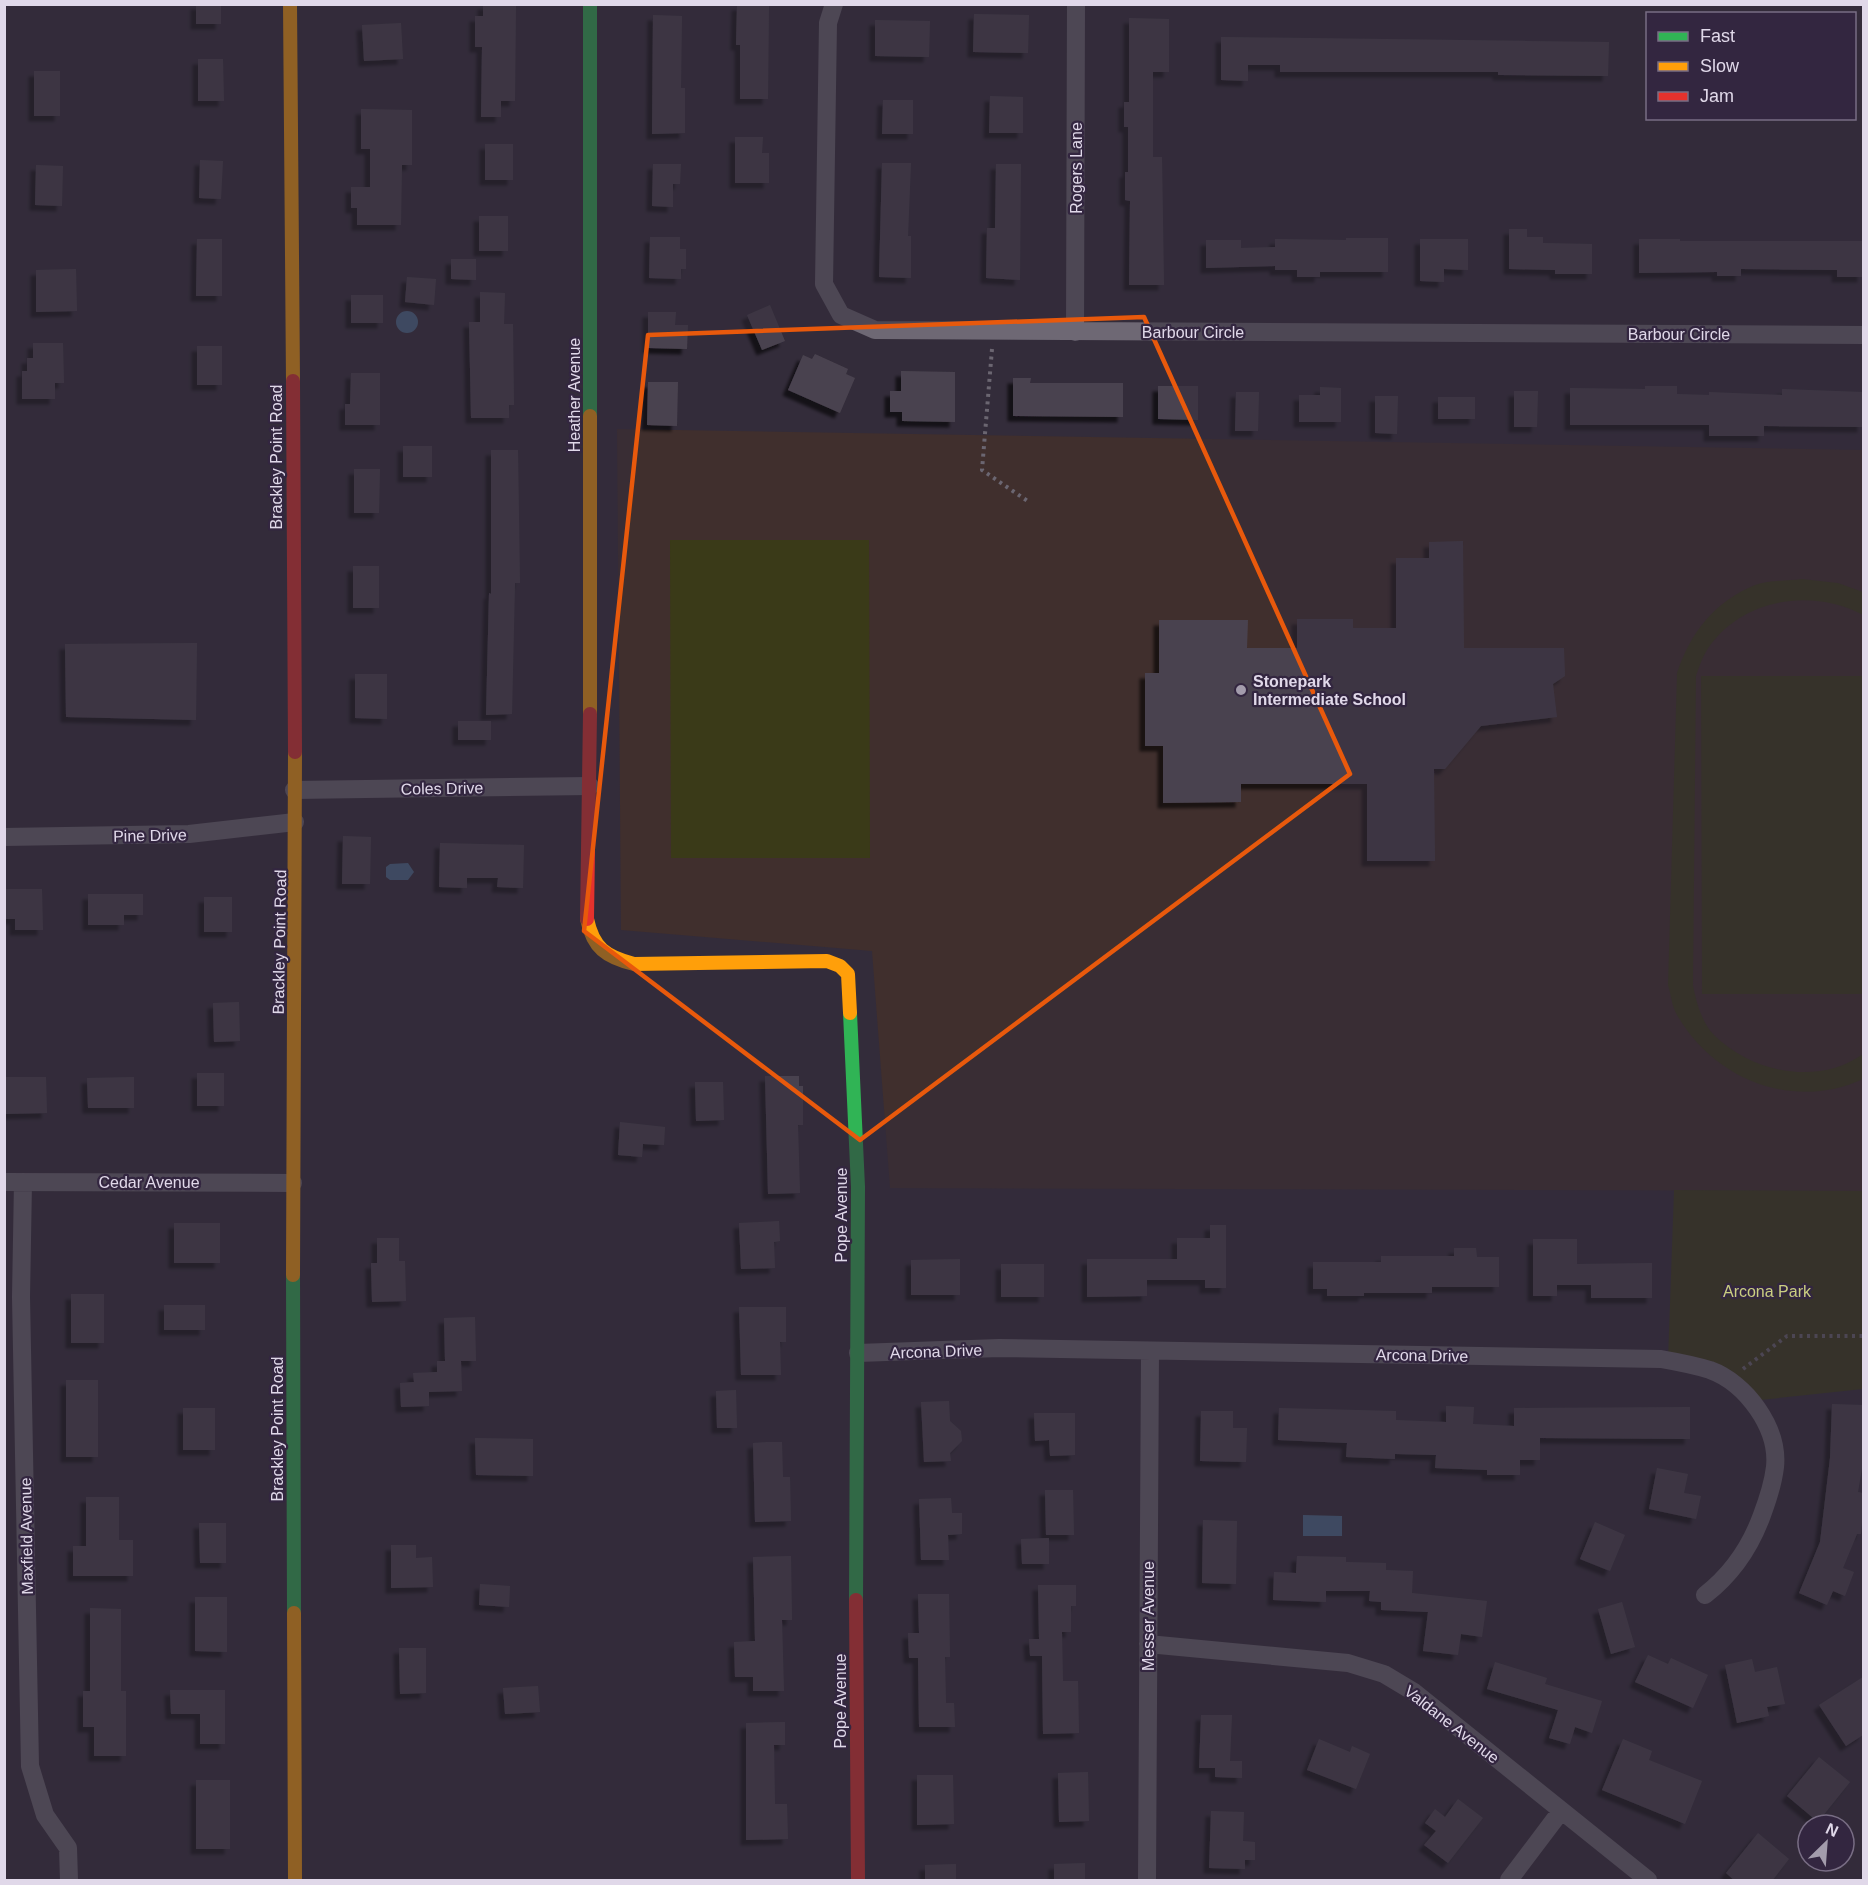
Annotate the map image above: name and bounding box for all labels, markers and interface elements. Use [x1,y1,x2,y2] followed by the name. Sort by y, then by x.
[1646,12,1856,120] legend
[1700,26,1735,46] text: Fast
[1700,56,1740,76] text: Slow
[1700,86,1734,106] text: Jam
[1068,122,1085,214] street label: Rogers Lane
[1142,324,1244,341] street label: Barbour Circle
[1628,326,1730,343] street label: Barbour Circle
[566,338,583,452] street label: Heather Avenue
[268,385,285,529] street label: Brackley Point Road
[1253,673,1406,708] place label: Stonepark Intermediate School
[1234,683,1248,697] marker: Stonepark Intermediate School
[401,779,484,798] street label: Coles Drive
[113,826,187,845] street label: Pine Drive
[270,869,289,1015] street label: Brackley Point Road
[833,1167,850,1262] street label: Pope Avenue
[98,1174,200,1191] street label: Cedar Avenue
[1723,1283,1812,1300] park label: Arcona Park
[890,1341,983,1362] street label: Arcona Drive
[1376,1346,1468,1365] street label: Arcona Drive
[269,1357,286,1501] street label: Brackley Point Road
[17,1477,36,1595] street label: Maxfield Avenue
[1140,1561,1157,1671] street label: Messer Avenue
[832,1653,849,1748] street label: Pope Avenue
[1401,1682,1502,1767] street label: Valdane Avenue
[1796,1813,1856,1873] north arrow
[1823,1820,1841,1840] text: N

